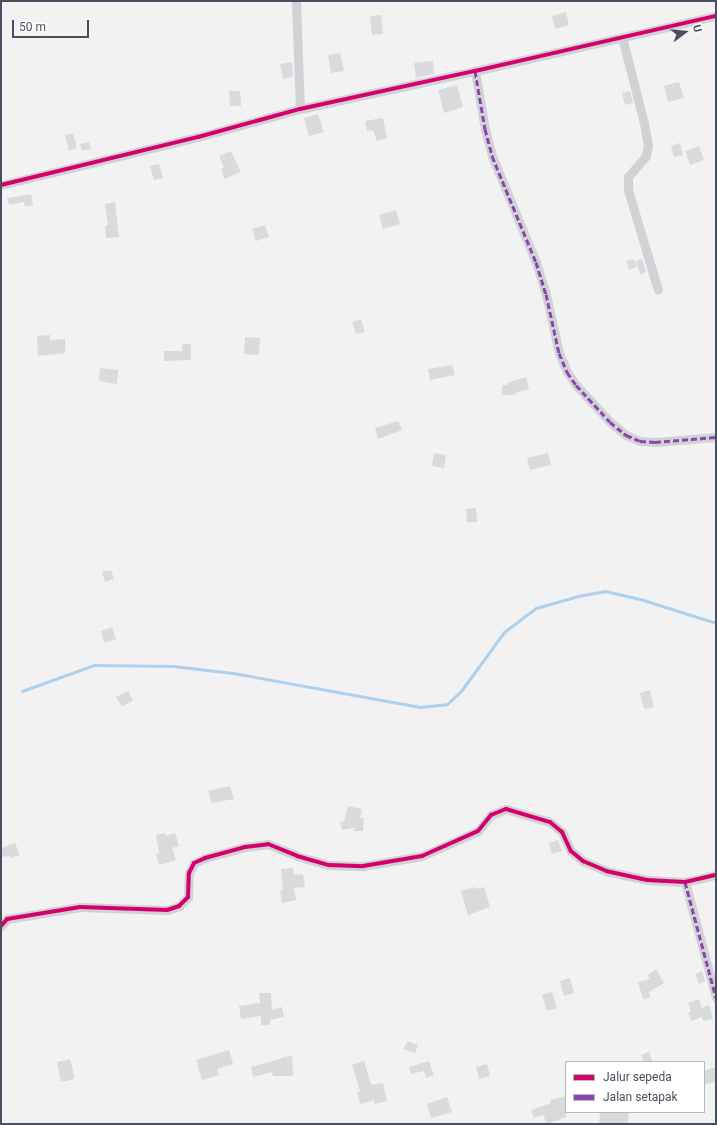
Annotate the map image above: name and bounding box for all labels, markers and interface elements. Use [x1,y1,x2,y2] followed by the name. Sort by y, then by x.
[14,12,91,38] scale bar
[665,12,705,52] north arrow
[19,20,46,34] text: 50 m
[690,23,704,34] text: U
[565,1061,705,1113] legend
[603,1070,672,1084] text: Jalur sepeda
[603,1090,678,1104] text: Jalan setapak

